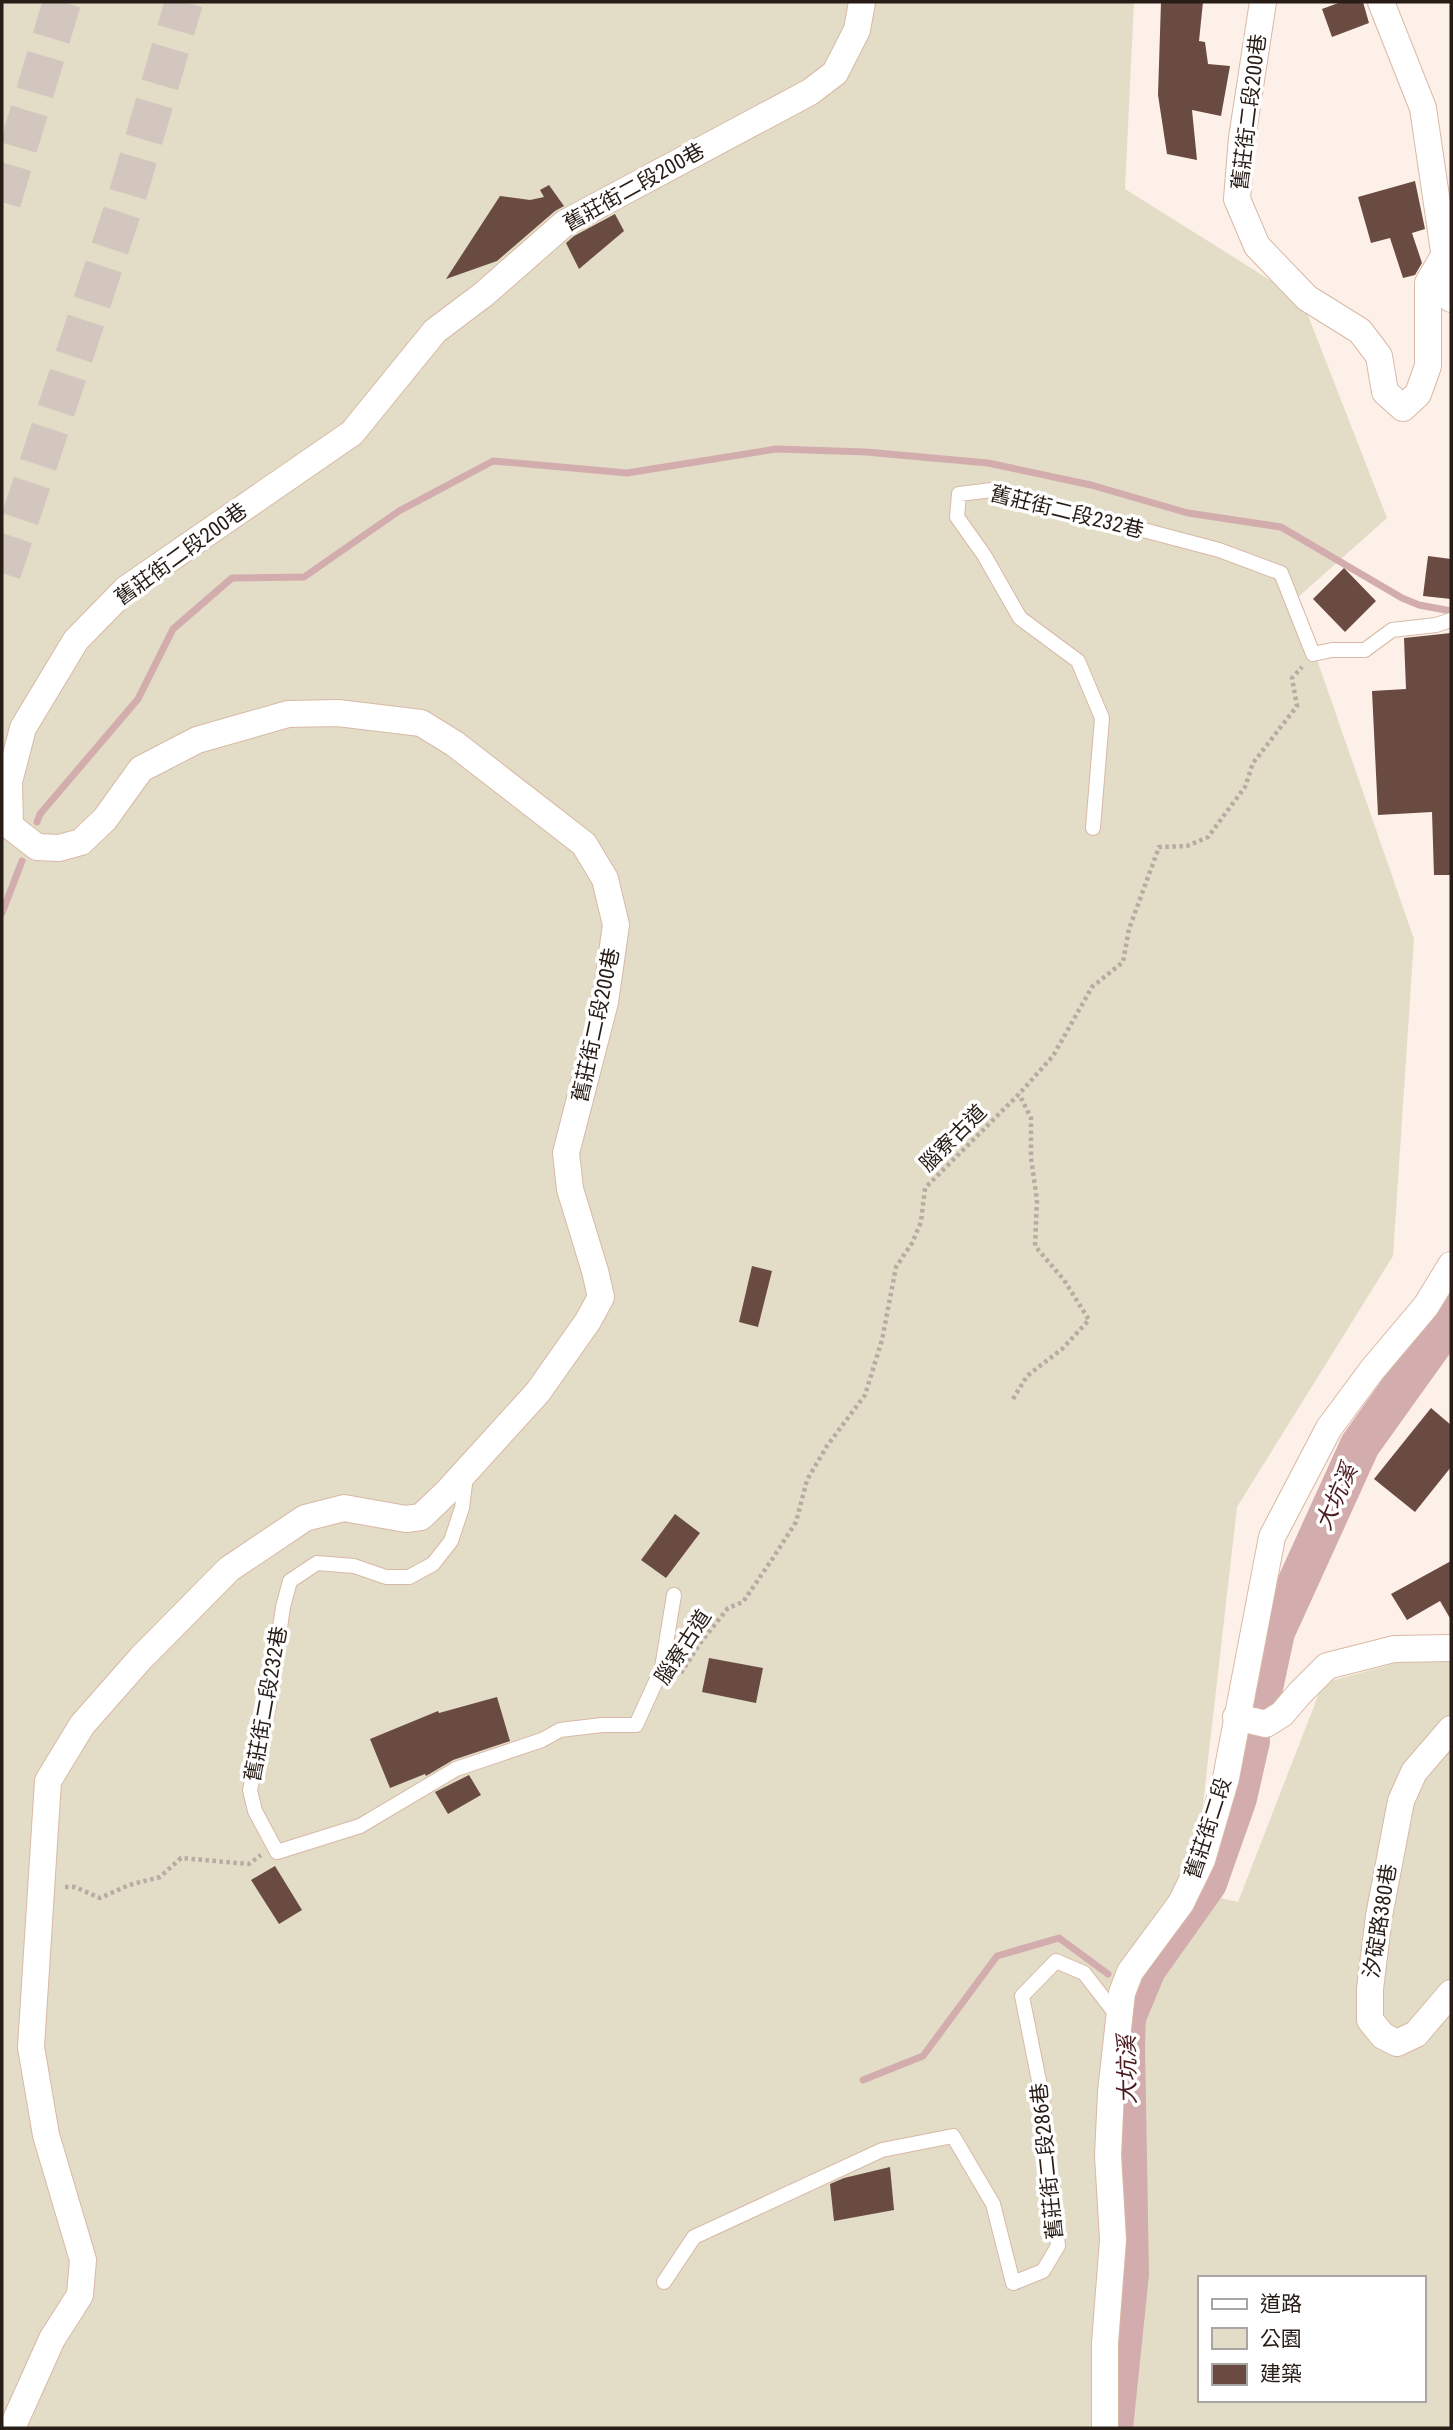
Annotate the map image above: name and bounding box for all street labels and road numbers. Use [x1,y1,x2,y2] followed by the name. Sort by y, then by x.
[1228,33,1270,191] street label: 舊莊街二段200巷
[559,138,709,236] street label: 舊莊街二段200巷
[988,481,1146,543] street label: 舊莊街二段232巷
[110,498,252,610] street label: 舊莊街二段200巷
[568,946,624,1104] street label: 舊莊街二段200巷
[915,1100,991,1176] street label: 腦寮古道
[650,1605,716,1689] street label: 腦寮古道
[241,1625,291,1783] street label: 舊莊街二段232巷
[1180,1774,1236,1882] street label: 舊莊街二段
[1359,1862,1401,1980] street label: 汐碇路380巷
[1027,2082,1067,2240] street label: 舊莊街二段286巷

